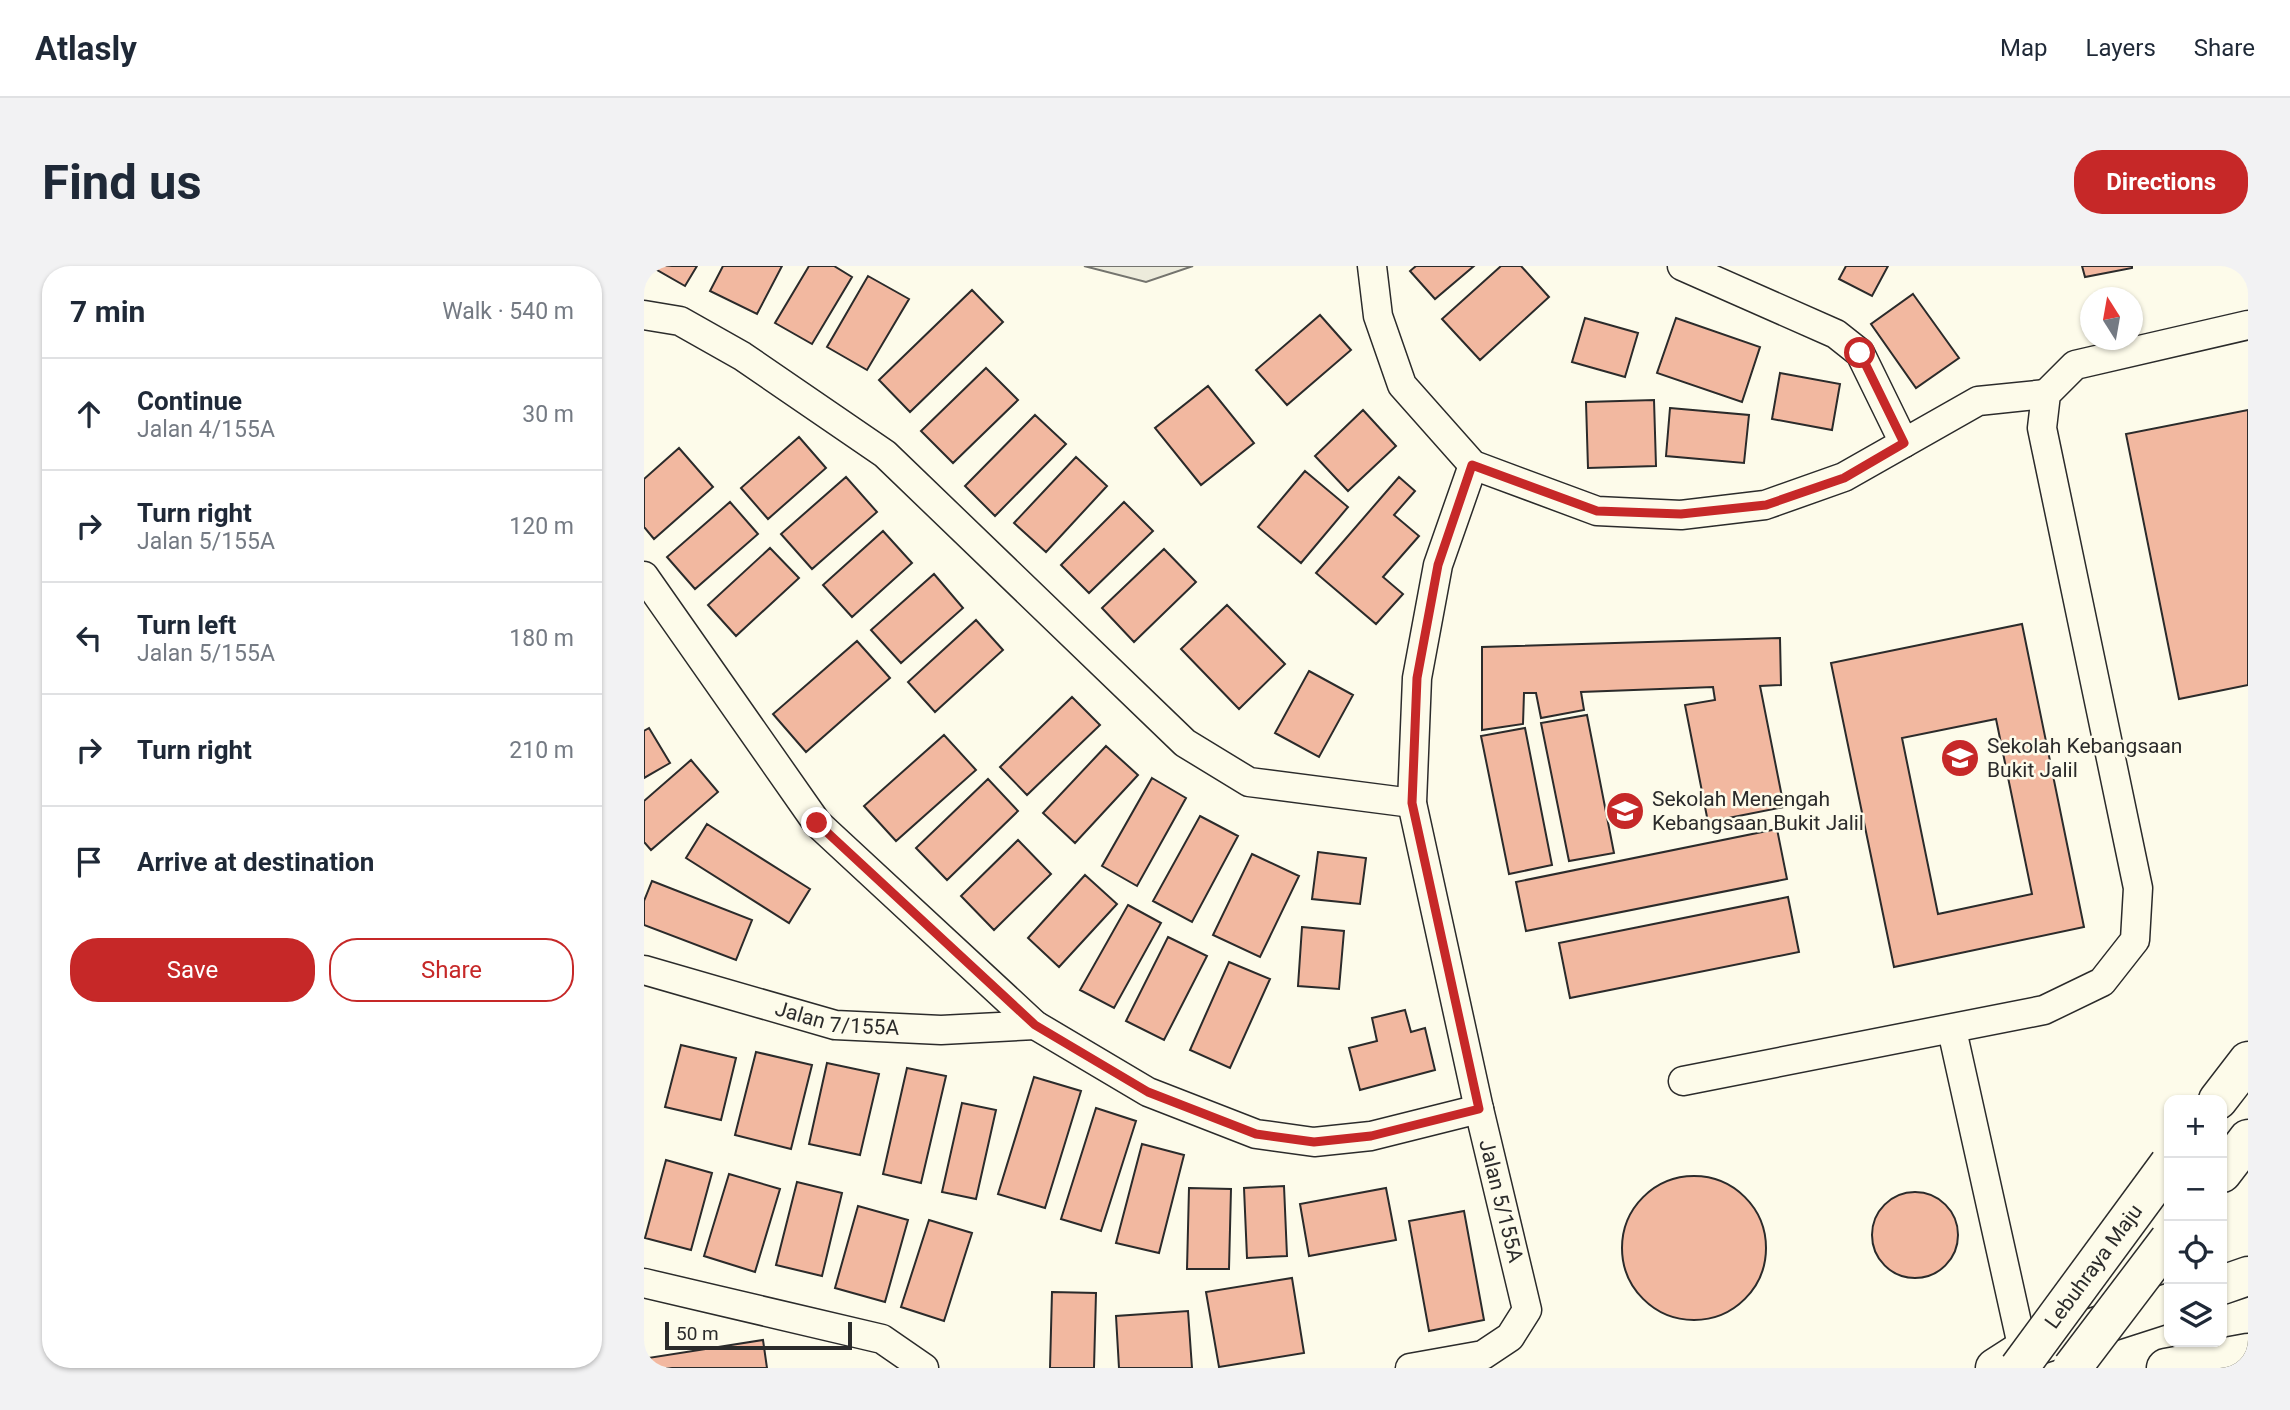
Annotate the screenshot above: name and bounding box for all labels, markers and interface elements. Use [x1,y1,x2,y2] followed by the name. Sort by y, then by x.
[35,29,137,68] text: Atlasly
[2000,34,2048,62] text: Map
[2086,34,2156,62] text: Layers
[2194,34,2255,62] text: Share
[2074,150,2248,214] button: Directions
[42,154,202,211] text: Find us
[2080,287,2143,350] north arrow
[70,294,145,329] text: 7 min
[442,298,574,325] text: Walk · 540 m
[1844,337,1875,368] route start
[137,386,242,416] text: Continue
[70,395,108,433] icon: ahead
[522,401,574,428] text: 30 m
[137,416,275,443] text: Jalan 4/155A
[137,498,252,528] text: Turn right
[70,507,108,545] icon: right
[509,513,574,540] text: 120 m
[137,528,275,555] text: Jalan 5/155A
[137,610,236,640] text: Turn left
[70,619,108,657] icon: left
[509,625,574,652] text: 180 m
[137,640,275,667] text: Jalan 5/155A
[70,731,108,769] icon: right
[1987,734,2182,782] place label: Sekolah Kebangsaan Bukit Jalil
[137,735,252,765] text: Turn right
[509,737,574,764] text: 210 m
[1939,737,1981,779] school or university icon: Sekolah Kebangsaan Bukit Jalil
[1652,787,1864,835] place label: Sekolah Menengah Kebangsaan Bukit Jalil
[1604,790,1646,832] school or university icon: Sekolah Menengah Kebangsaan Bukit Jalil
[801,807,832,838] route end
[70,843,108,881] icon: arrive
[137,847,374,877] text: Arrive at destination
[70,938,315,1002] button: Save
[329,938,574,1002] button: Share
[772,996,900,1040] street label: Jalan 7/155A
[2164,1095,2227,1347] map controls
[2164,1095,2227,1158] button: +
[1474,1137,1528,1265] street label: Jalan 5/155A
[2164,1158,2227,1221] button: −
[2040,1200,2147,1333] street label: Lebuhraya Maju
[2164,1221,2227,1284] button: locate
[2164,1284,2227,1347] button: layers
[665,1319,852,1351] scale bar
[676,1322,719,1345] text: 50 m

